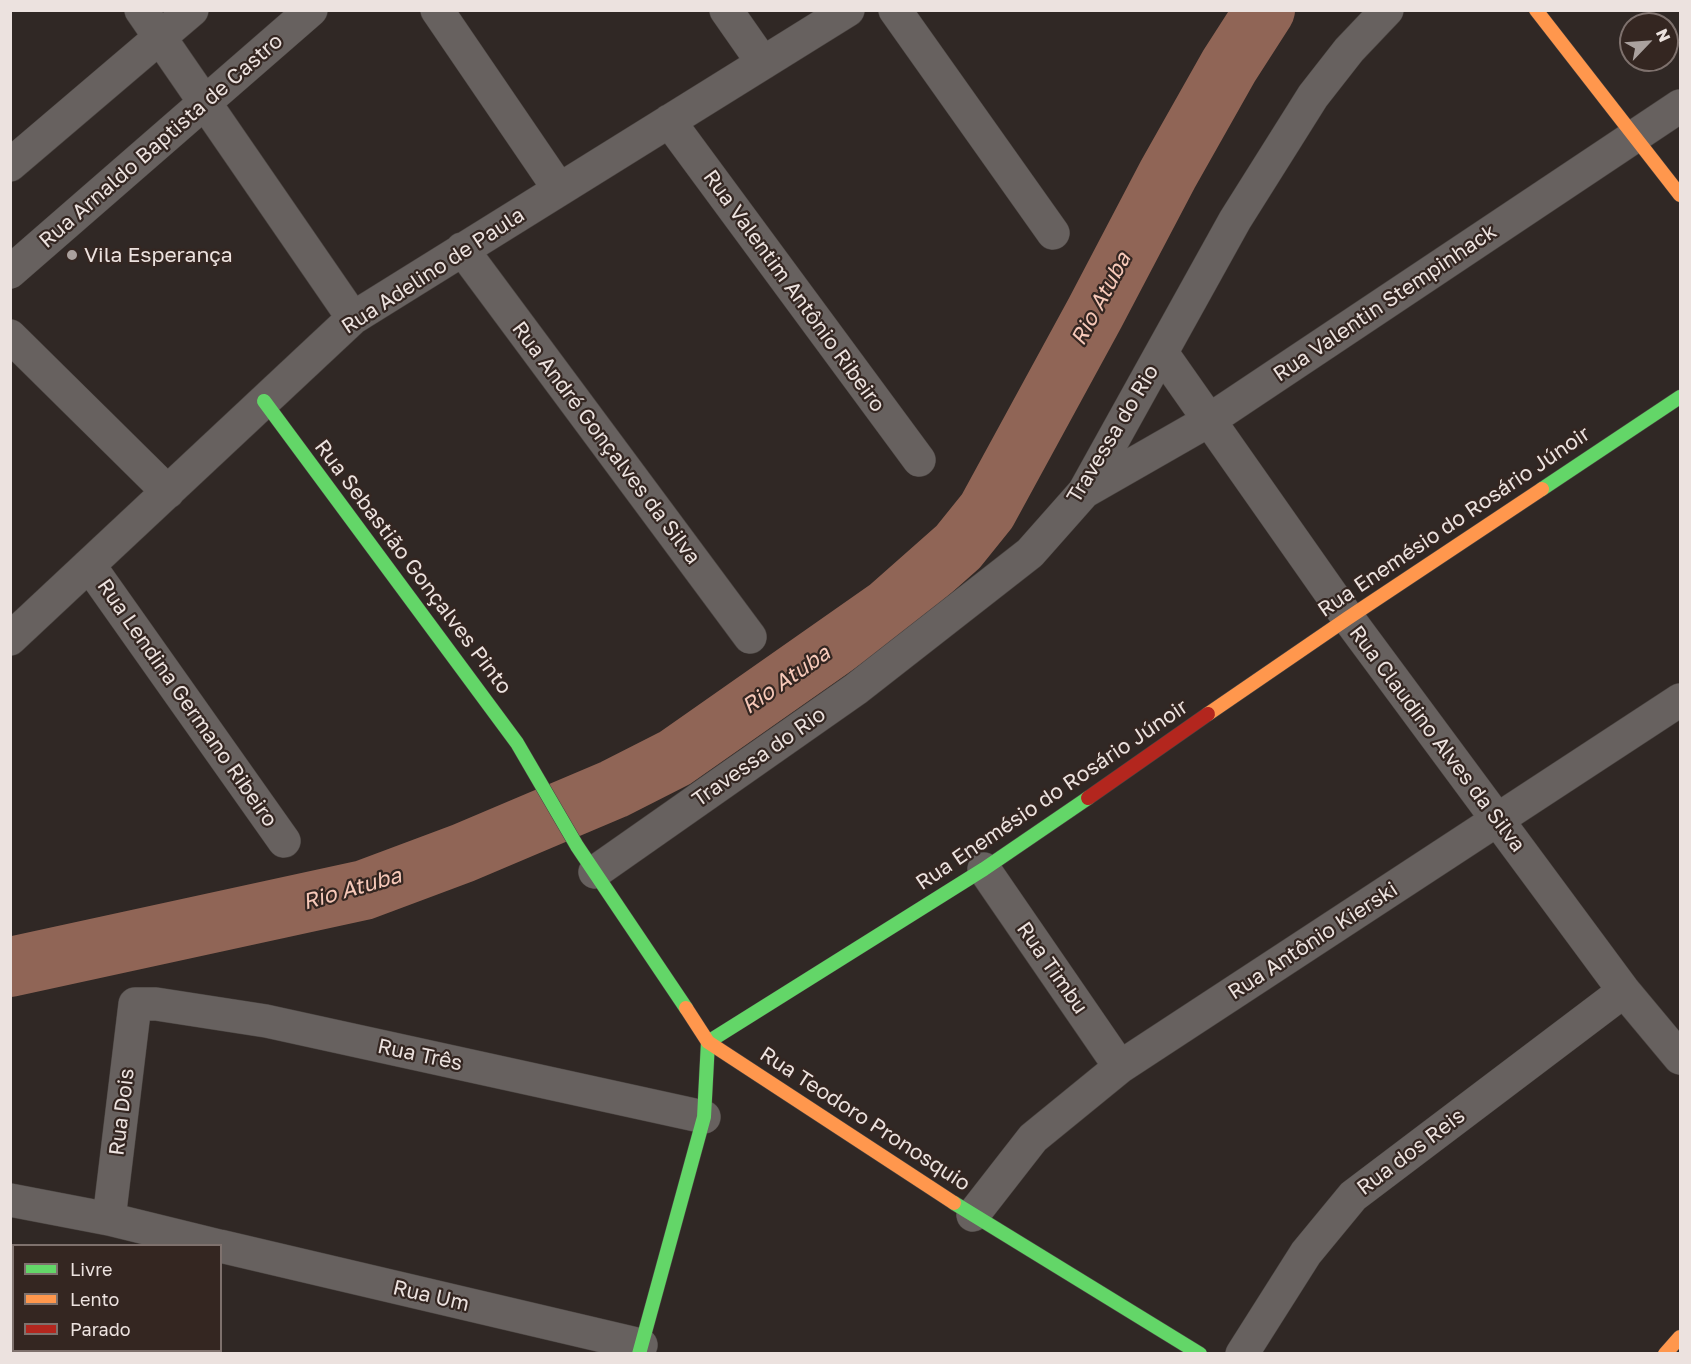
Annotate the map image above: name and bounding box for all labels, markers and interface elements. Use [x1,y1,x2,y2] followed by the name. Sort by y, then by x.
[1619,12,1679,72] north arrow
[1652,25,1675,45] text: N
[34,28,288,254] street label: Rua Arnaldo Baptista de Castro
[698,165,890,417] street label: Rua Valentim Antônio Ribeiro
[337,202,529,340] street label: Rua Adelino de Paula
[1269,219,1501,387] street label: Rua Valentin Stempinhack
[84,242,233,268] place label: Vila Esperança
[65,248,79,262] marker: Vila Esperança
[1066,248,1136,350] water label: Rio Atuba
[507,317,705,569] street label: Rua André Gonçalves da Silva
[1062,360,1164,508] street label: Travessa do Rio
[1313,421,1595,623] street label: Rua Enemésio do Rosário Júnoir
[309,435,517,699] street label: Rua Sebastião Gonçalves Pinto
[92,574,282,832] street label: Rua Lendina Germano Ribeiro
[1344,621,1530,857] street label: Rua Claudino Alves da Silva
[737,640,835,720] water label: Rio Atuba
[911,694,1193,896] street label: Rua Enemésio do Rosário Júnoir
[688,702,830,812] street label: Travessa do Rio
[300,862,404,916] water label: Rio Atuba
[1224,877,1402,1005] street label: Rua Antônio Kierski
[1011,917,1093,1019] street label: Rua Timbu
[375,1034,465,1076] street label: Rua Três
[755,1042,975,1196] street label: Rua Teodoro Pronosquio
[104,1067,140,1157] street label: Rua Dois
[1352,1103,1470,1201] street label: Rua dos Reis
[12,1244,222,1352] legend
[70,1258,112,1280] text: Livre
[390,1275,472,1317] street label: Rua Um
[70,1288,119,1310] text: Lento
[70,1318,131,1340] text: Parado

